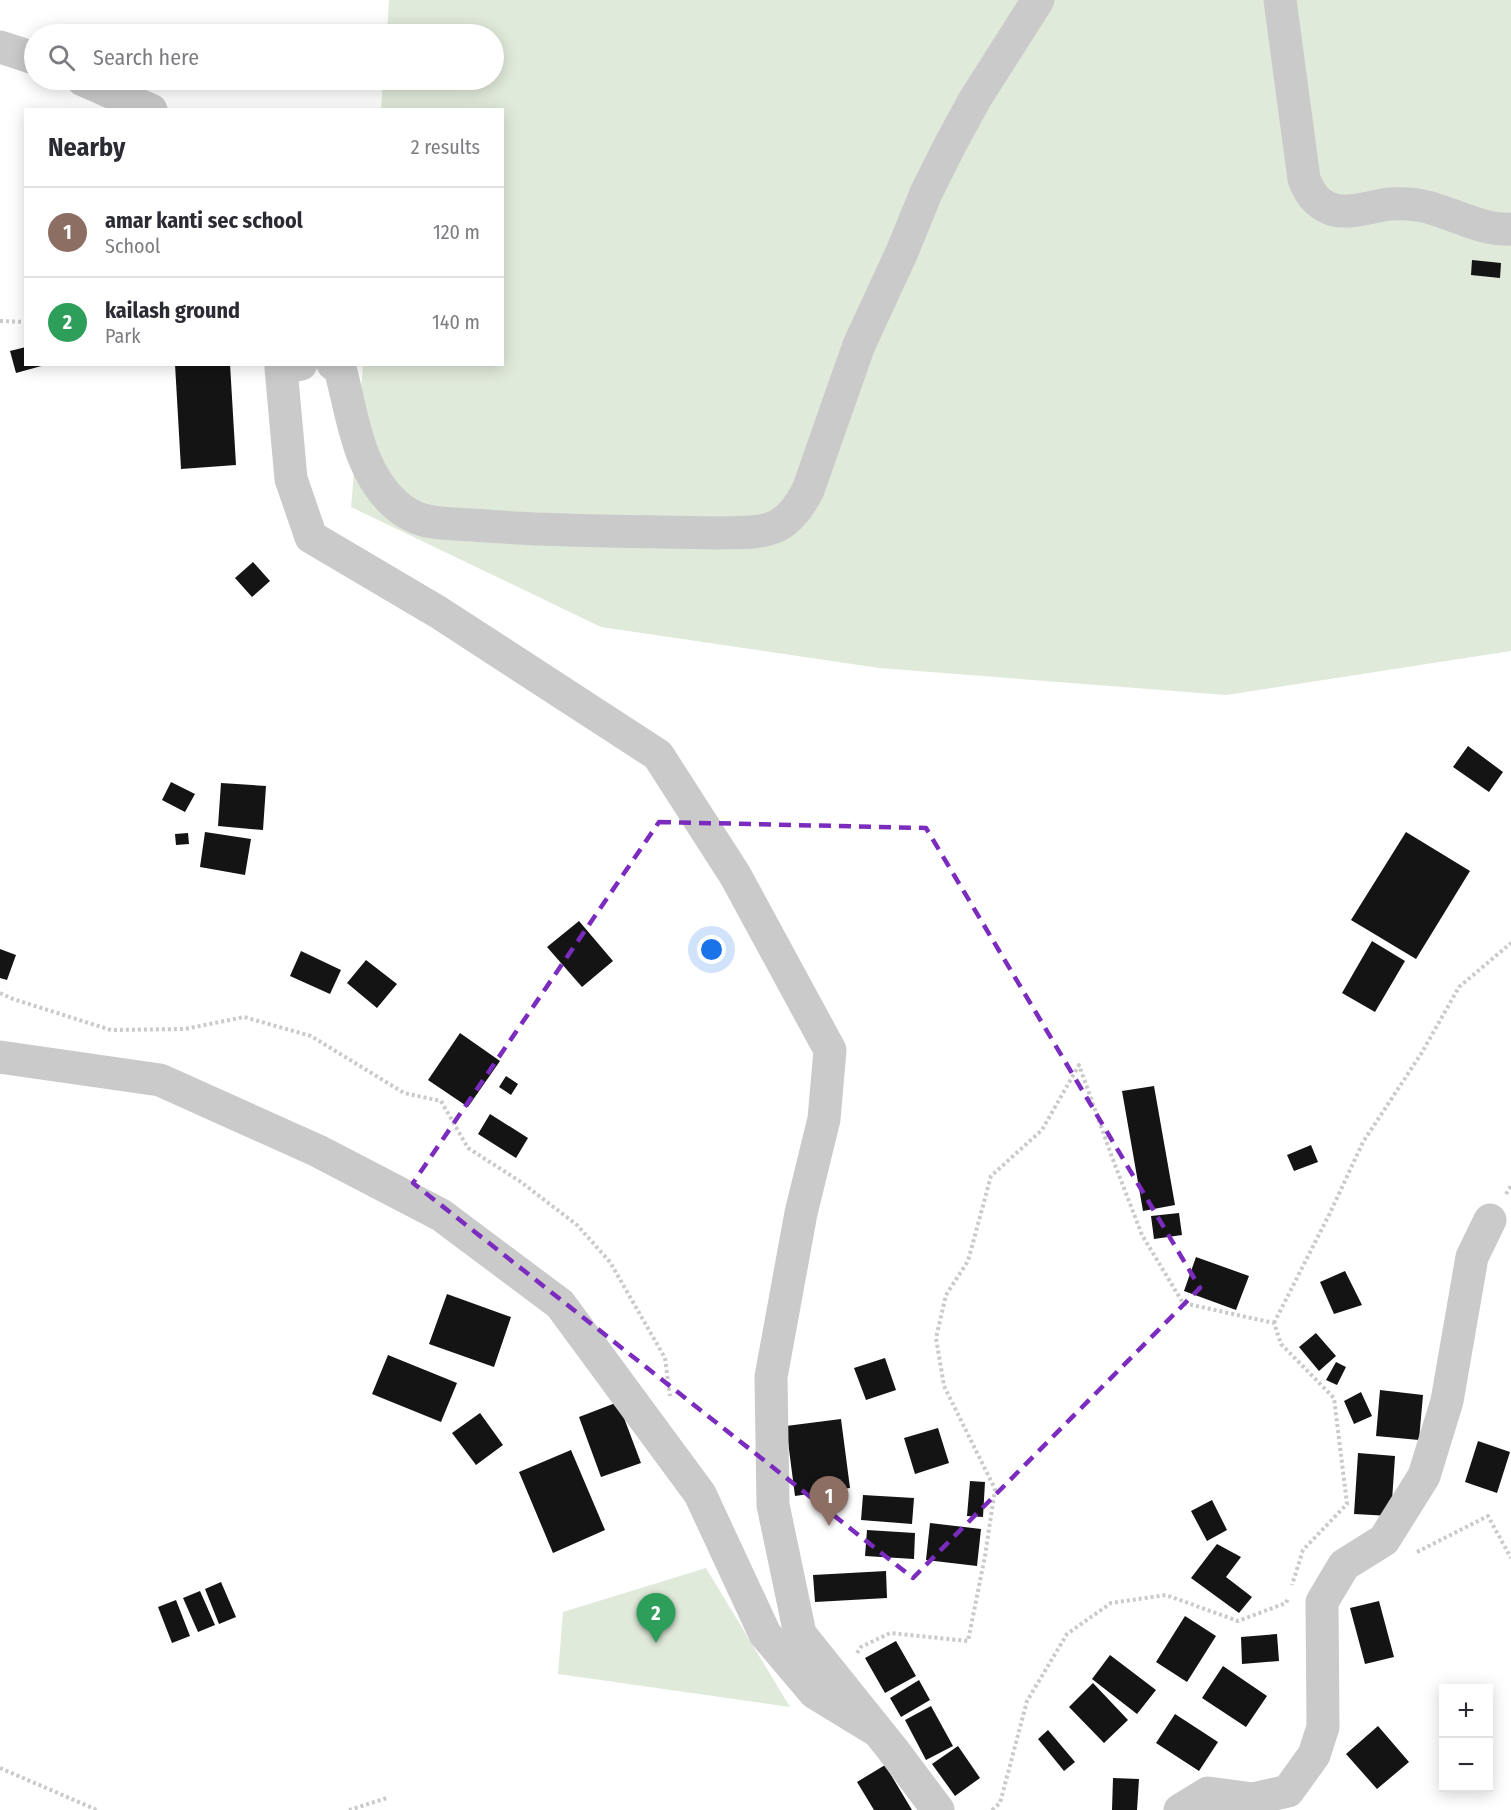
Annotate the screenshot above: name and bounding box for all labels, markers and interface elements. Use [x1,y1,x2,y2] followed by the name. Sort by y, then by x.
[24,24,504,90] search box
[45,41,78,74] icon: search
[93,44,199,71] text: Search here
[48,132,125,163] text: Nearby
[411,135,480,159] text: 2 results
[105,207,303,234] text: amar kanti sec school
[63,220,72,244] text: 1
[433,220,480,244] text: 120 m
[105,234,160,258] text: School
[105,297,240,324] text: kailash ground
[63,310,72,334] text: 2
[432,310,480,334] text: 140 m
[105,324,141,348] text: Park
[697,935,726,964] your location
[810,1476,848,1526] pin: 1
[636,1594,676,1643] pin: 2
[1439,1684,1493,1792] map controls
[1439,1684,1493,1738] button: +
[1439,1738,1493,1792] button: −

